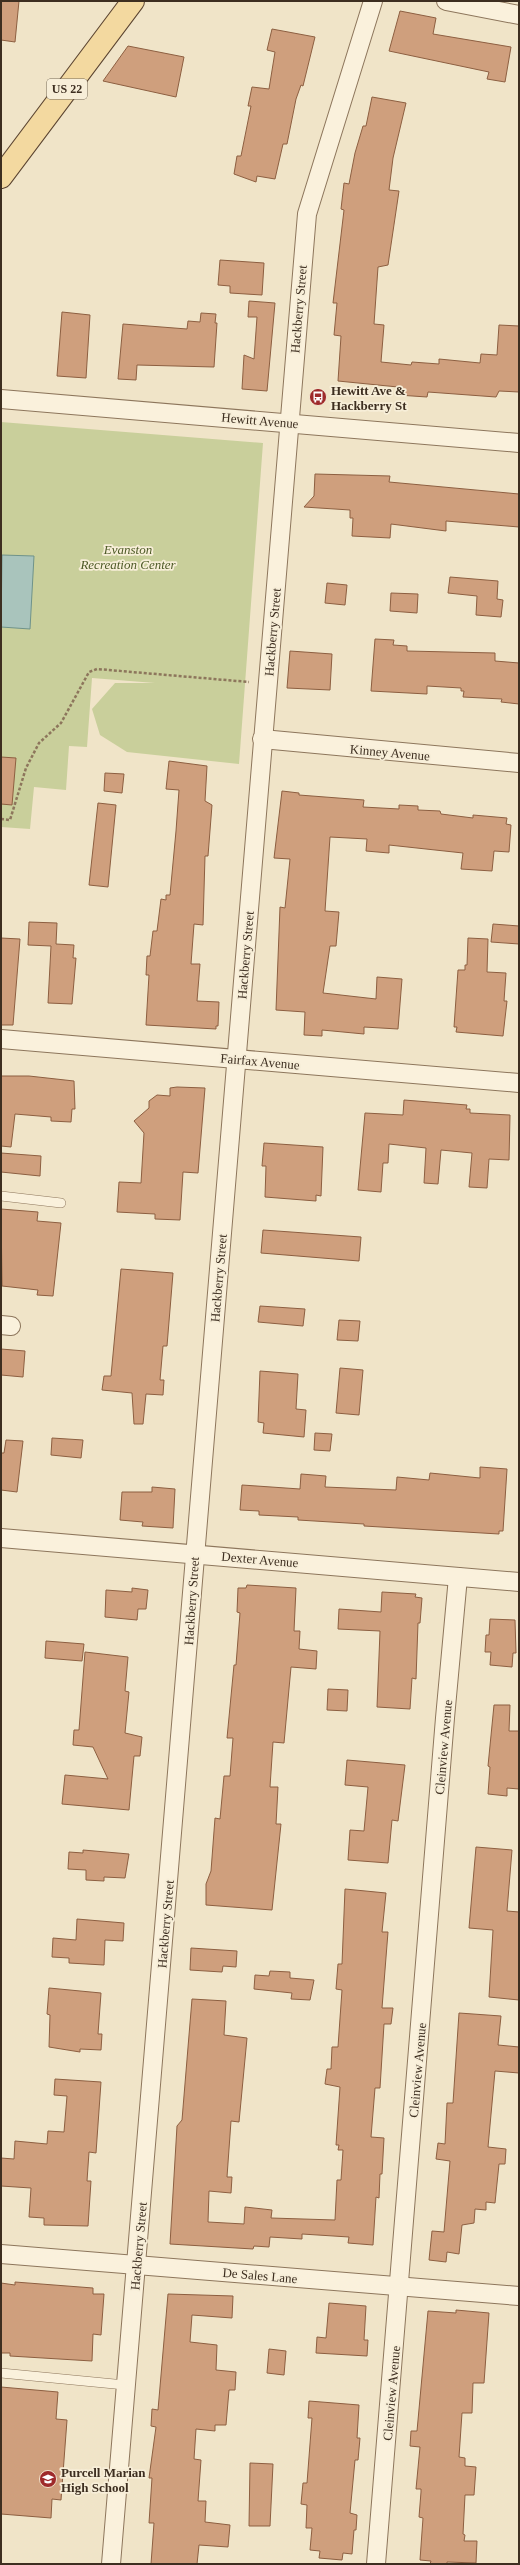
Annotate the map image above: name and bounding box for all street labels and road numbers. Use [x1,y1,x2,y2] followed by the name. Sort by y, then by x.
[47,79,87,99] road number: US 22
[287,264,310,354] street label: Hackberry Street
[221,410,299,431] street label: Hewitt Avenue
[261,587,284,677] street label: Hackberry Street
[349,742,431,763] street label: Kinney Avenue
[234,910,257,1000] street label: Hackberry Street
[220,1051,300,1072] street label: Fairfax Avenue
[207,1233,230,1323] street label: Hackberry Street
[221,1549,299,1570] street label: Dexter Avenue
[181,1556,202,1646] street label: Hackberry Street
[432,1699,455,1795] street label: Cleinview Avenue
[154,1879,177,1969] street label: Hackberry Street
[406,2022,429,2118] street label: Cleinview Avenue
[127,2201,150,2291] street label: Hackberry Street
[222,2265,298,2286] street label: De Sales Lane
[380,2345,403,2441] street label: Cleinview Avenue

